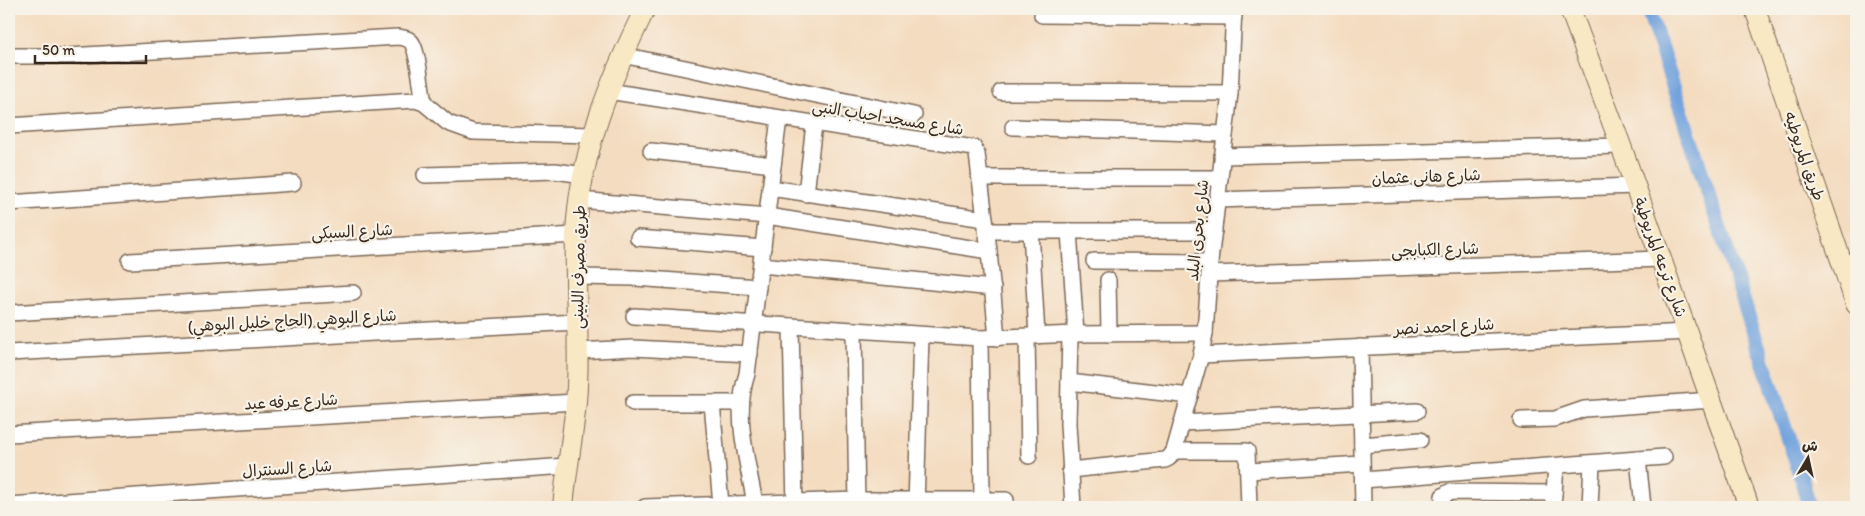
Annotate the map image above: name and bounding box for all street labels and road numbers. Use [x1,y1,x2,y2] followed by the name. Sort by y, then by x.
[810,96,965,141] street label: شارع مسجد احباب النبى
[1779,109,1829,204] street label: طريق المريوطيه
[1371,165,1481,190] street label: شارع هانى عثمان
[1183,178,1214,282] street label: شارع بحرى البلد
[1628,195,1691,320] street label: شارع ترعه المريوطية
[568,205,590,329] street label: طريق مصرف اللبينى
[311,220,393,245] street label: شارع السبكى
[1391,238,1479,263] street label: شارع الكبابجى
[187,306,397,340] street label: شارع البوهي (الحاج خليل البوهي)
[1391,314,1495,341] street label: شارع احمد نصر
[244,390,338,415] street label: شارع عرفه عيد
[241,456,333,483] street label: شارع السنترال

